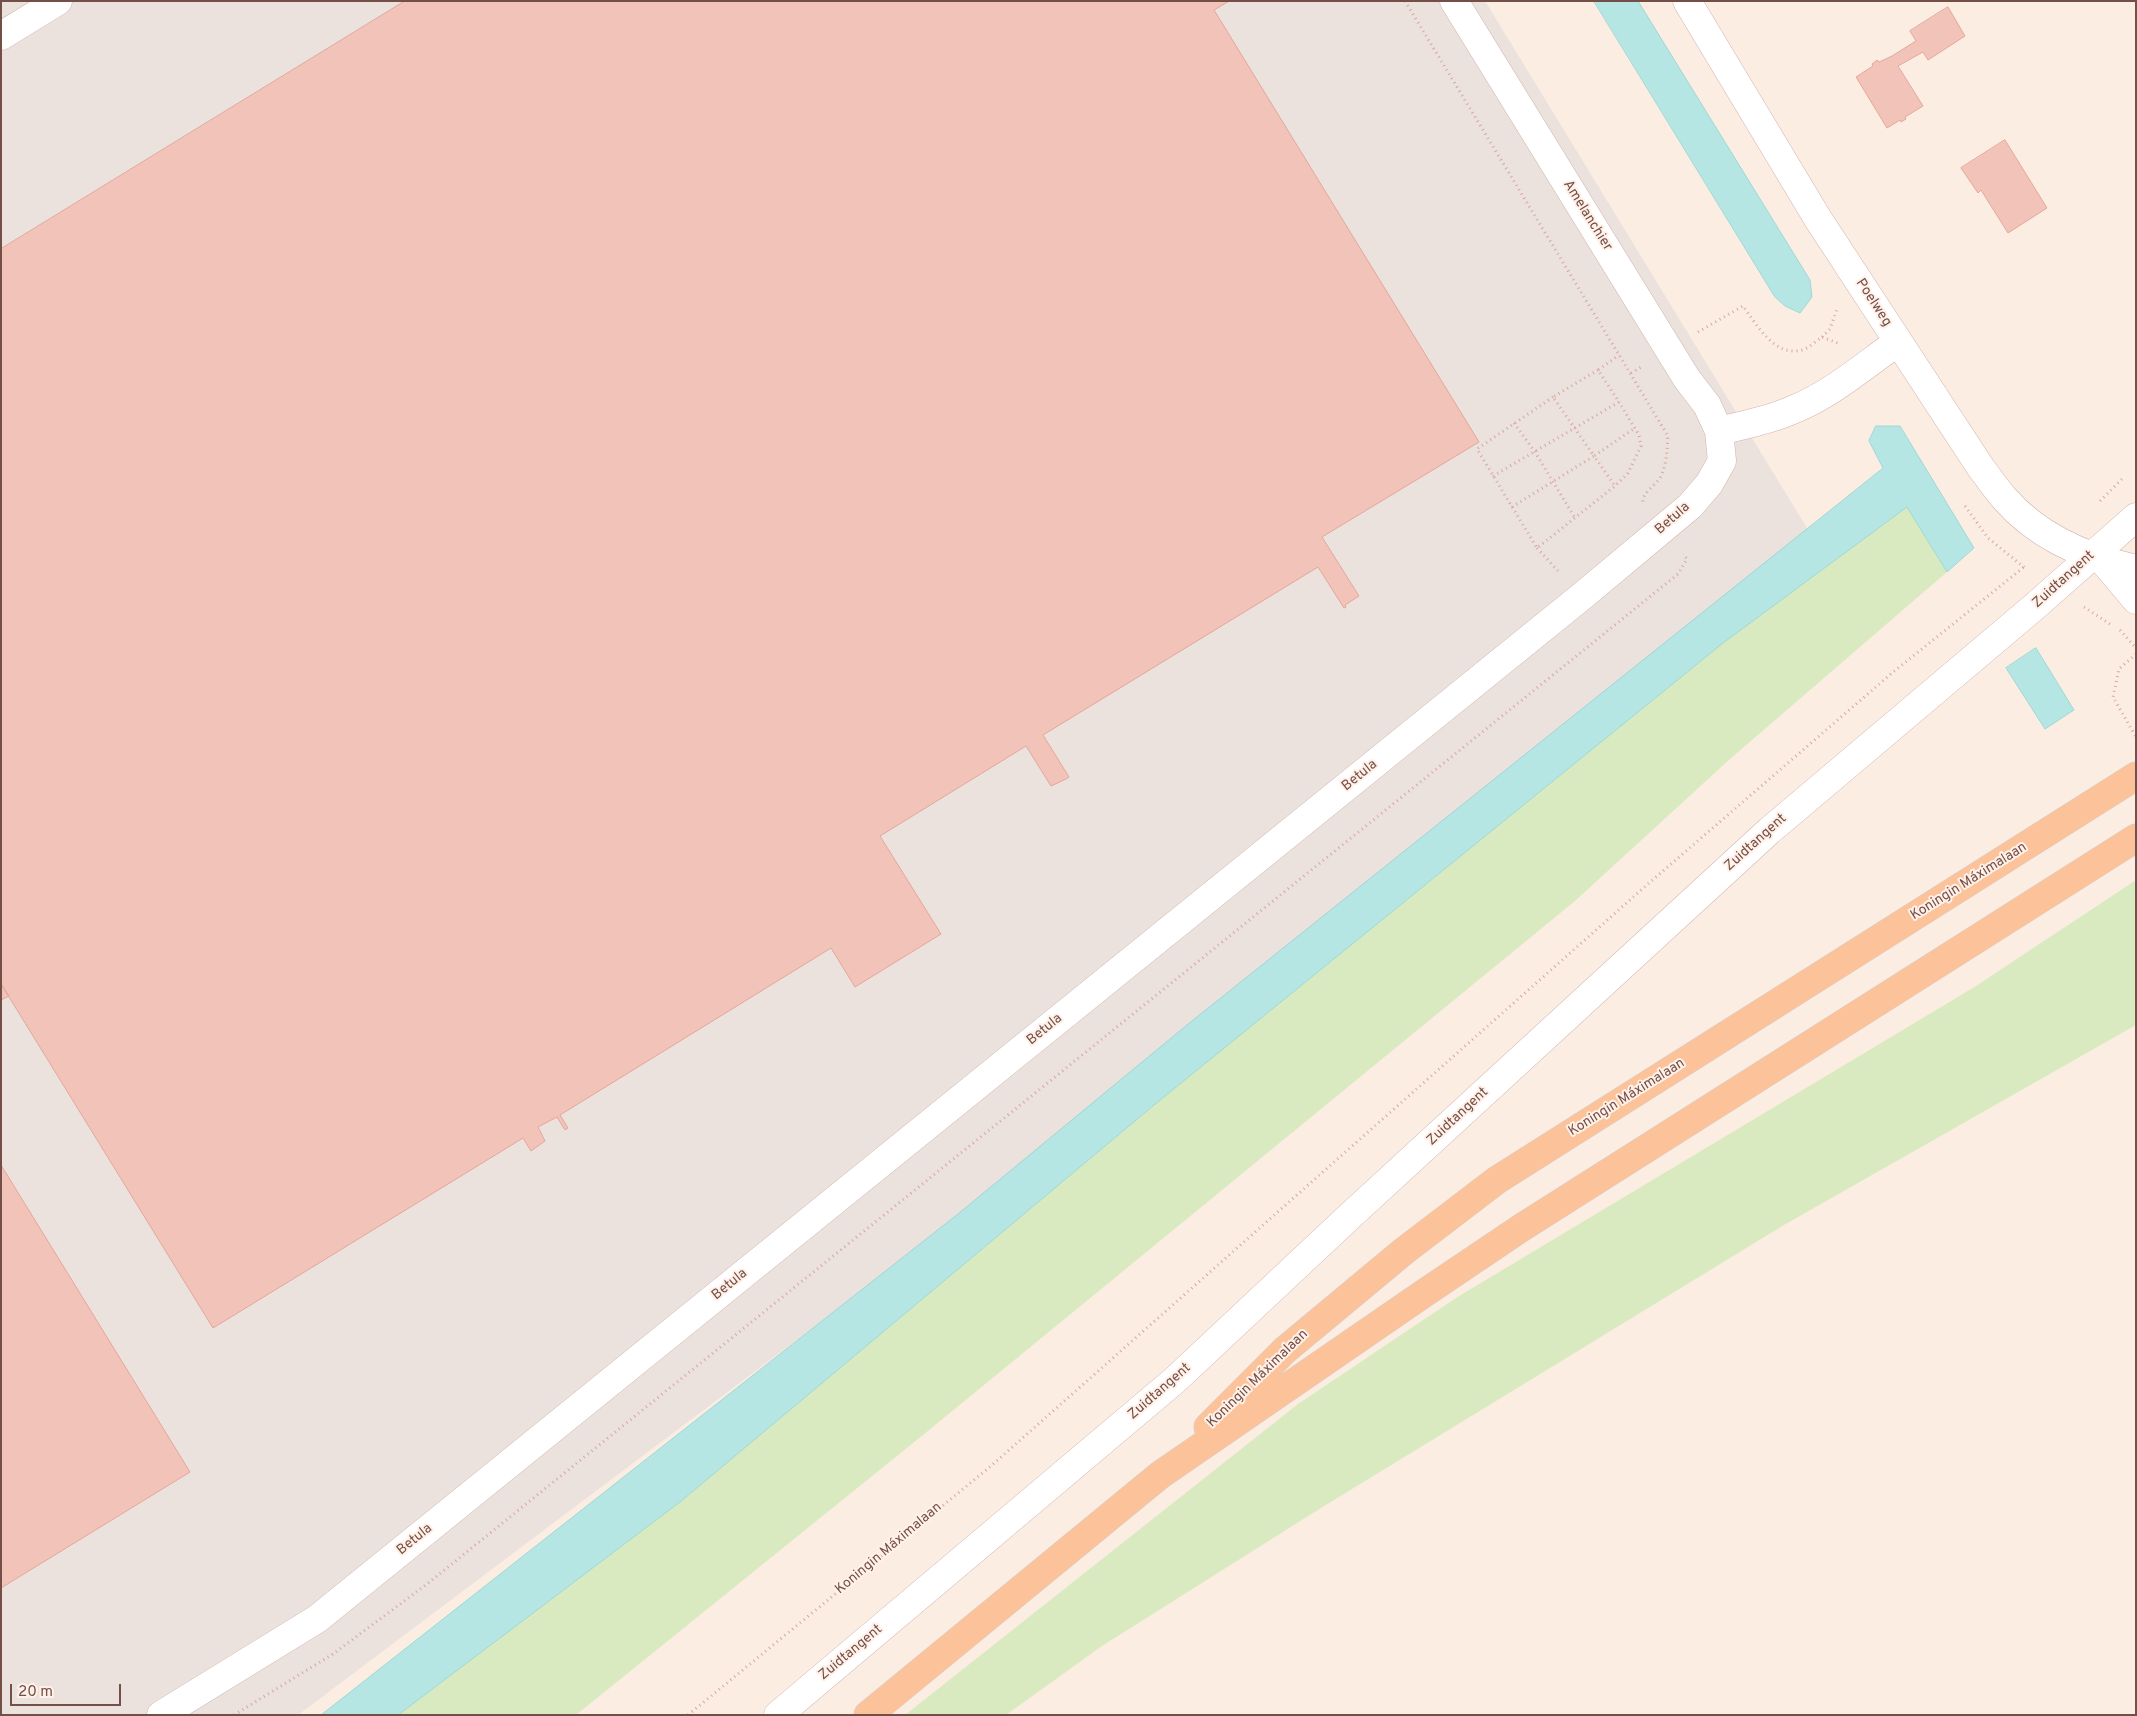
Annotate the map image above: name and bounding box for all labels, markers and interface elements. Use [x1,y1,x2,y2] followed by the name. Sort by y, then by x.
[1559,178,1615,254] street label: Amelanchier
[1851,276,1895,330] street label: Poelweg
[1652,499,1694,539] street label: Betula
[2030,548,2098,612] street label: Zuidtangent
[1339,757,1381,795] street label: Betula
[1722,811,1790,875] street label: Zuidtangent
[1908,839,2030,925] street label: Koningin Máximalaan
[1024,1011,1066,1049] street label: Betula
[1566,1055,1688,1141] street label: Koningin Máximalaan
[1424,1084,1492,1150] street label: Zuidtangent
[709,1266,751,1304] street label: Betula
[1204,1326,1312,1432] street label: Koningin Máximalaan
[1125,1360,1195,1424] street label: Zuidtangent
[832,1499,946,1599] street label: Koningin Máximalaan
[394,1521,436,1559] street label: Betula
[816,1622,886,1684] street label: Zuidtangent
[12,1674,124,1706] scale bar
[18,1683,53,1702] text: 20 m

